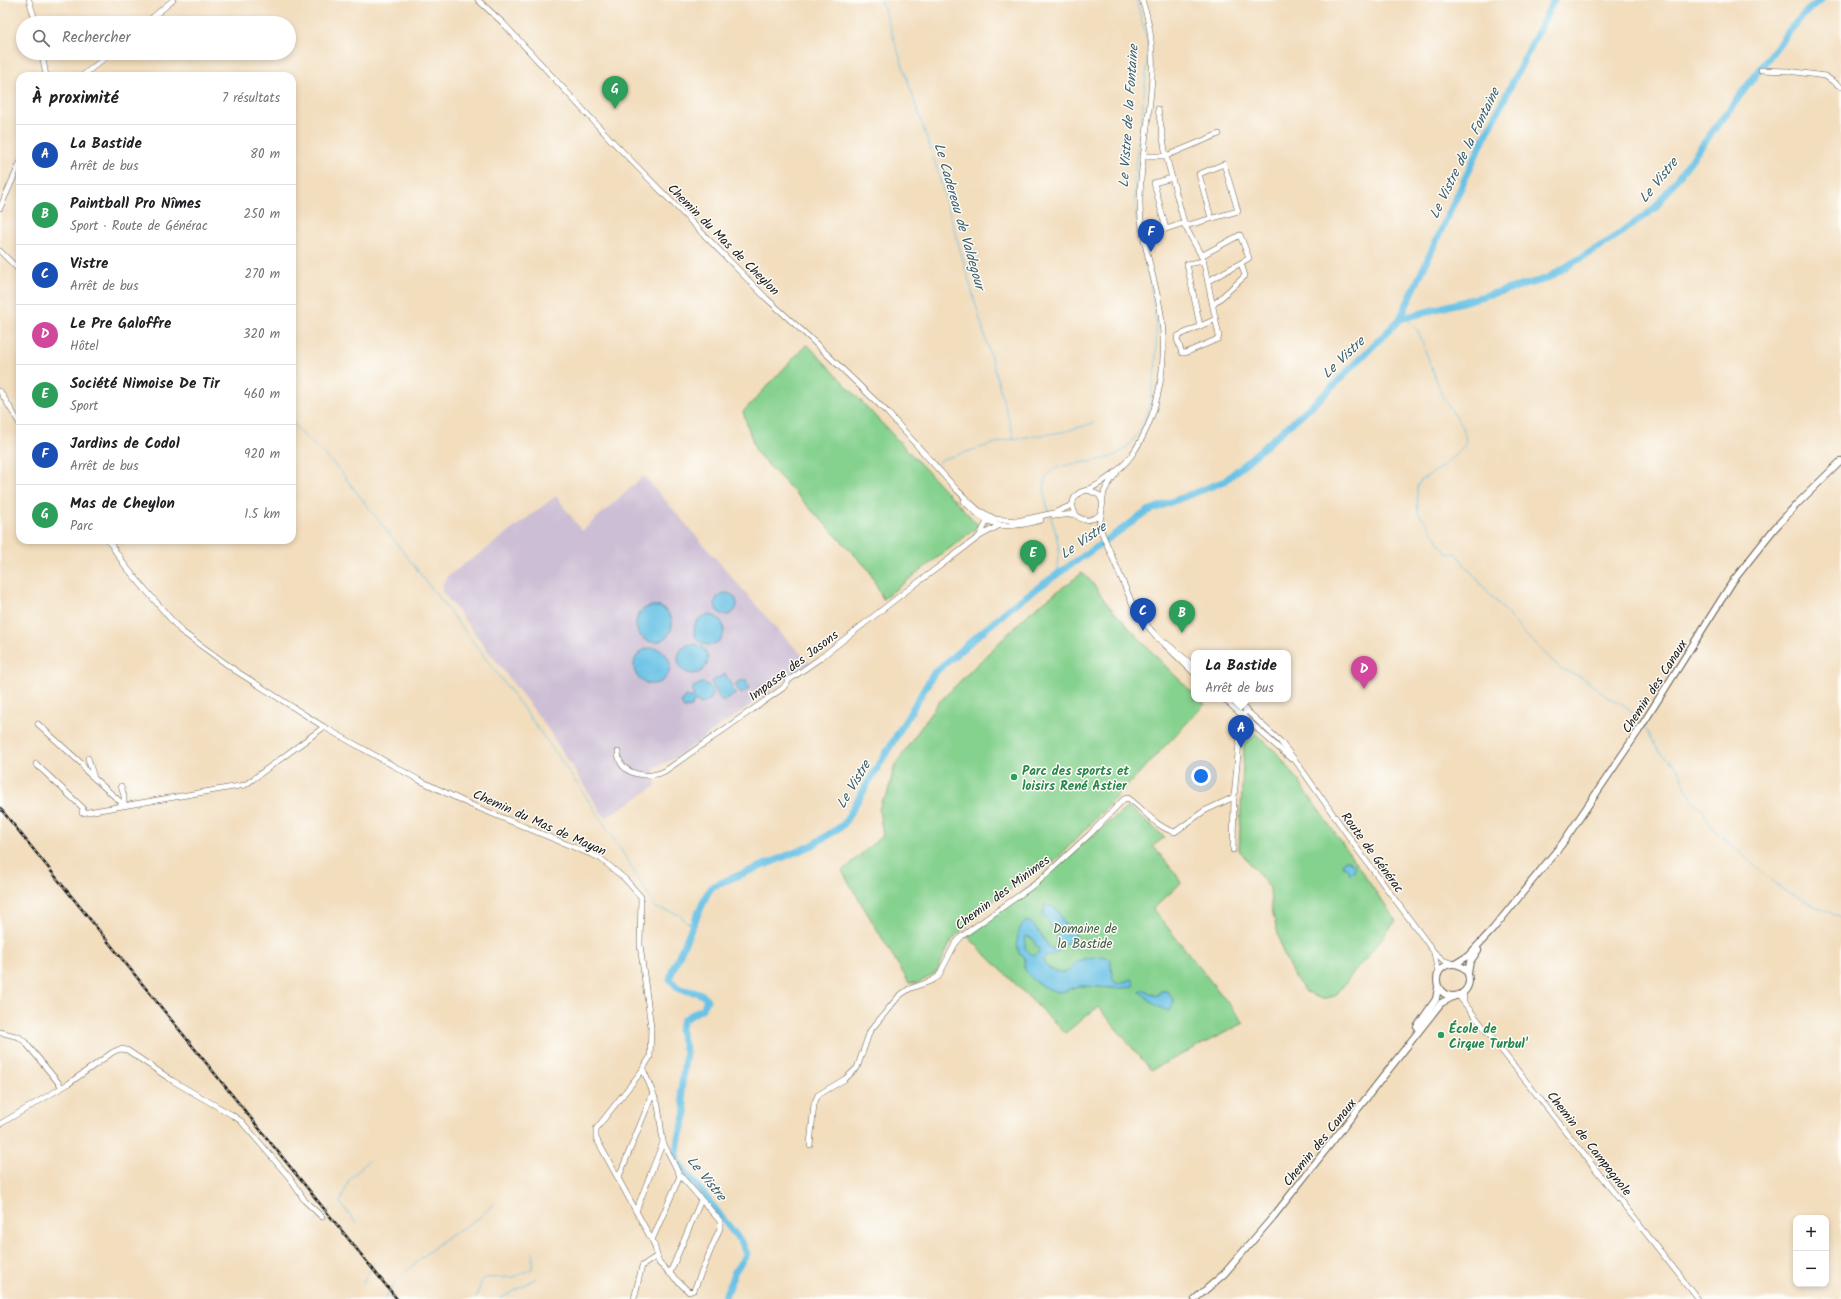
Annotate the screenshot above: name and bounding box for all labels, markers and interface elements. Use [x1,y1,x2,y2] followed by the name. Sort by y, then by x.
[16,16,296,60] search box
[62,26,130,50] text: Rechercher
[30,27,52,49] icon: search
[1113,42,1145,188] water label: Le Vistre de la Fontaine
[602,76,628,109] pin: G
[1424,83,1507,223] water label: Le Vistre de la Fontaine
[32,85,119,112] text: À proximité
[222,88,280,109] text: 7 résultats
[70,132,142,156] text: La Bastide
[928,140,991,295] water label: Le Cadereau de Valdegour
[41,144,49,165] text: A
[250,144,280,165] text: 80 m
[1634,152,1685,208] water label: Le Vistre
[70,156,139,177] text: Arrêt de bus
[662,179,784,301] street label: Chemin du Mas de Cheylon
[70,192,201,216] text: Paintball Pro Nîmes
[41,204,49,225] text: B
[243,204,280,225] text: 250 m
[70,216,208,237] text: Sport · Route de Générac
[1138,219,1164,252] pin: F
[70,252,108,276] text: Vistre
[41,264,49,285] text: C
[244,264,280,285] text: 270 m
[70,276,139,297] text: Arrêt de bus
[70,312,171,336] text: Le Pre Galoffre
[41,324,49,345] text: D
[243,324,280,345] text: 320 m
[1317,330,1371,384] water label: Le Vistre
[70,336,99,357] text: Hôtel
[70,372,220,396] text: Société Nimoise De Tir
[41,384,49,405] text: E
[244,384,280,405] text: 460 m
[70,396,98,417] text: Sport
[70,432,180,456] text: Jardins de Codol
[41,444,49,465] text: F
[244,444,280,465] text: 920 m
[70,456,139,477] text: Arrêt de bus
[70,492,175,516] text: Mas de Cheylon
[41,504,49,525] text: G
[244,504,280,525] text: 1.5 km
[70,516,93,537] text: Parc
[1056,516,1113,565] water label: Le Vistre
[1020,540,1046,573] pin: E
[1130,598,1156,631] pin: C
[1169,600,1195,633] pin: B
[744,625,844,707] street label: Impasse des Jasons
[1617,635,1694,738] street label: Chemin des Canaux
[1191,650,1291,702] popup
[1205,654,1277,678] text: La Bastide
[1351,656,1377,689] pin: D
[1205,678,1274,699] text: Arrêt de bus
[1228,715,1254,748] pin: A
[831,755,878,813] water label: Le Vistre
[1022,761,1129,797] place label: Parc des sports et loisirs René Astier
[1191,766,1211,786] your location
[1009,772,1019,782] marker: Parc des sports et loisirs René Astier
[469,784,610,862] street label: Chemin du Mas de Mayan
[1335,808,1409,898] street label: Route de Générac
[951,850,1055,936] street label: Chemin des Minimes
[1053,919,1117,955] park label: Domaine de la Bastide
[1449,1019,1529,1055] place label: École de Cirque Turbul'
[1436,1030,1446,1040] marker: École de Cirque Turbul'
[1541,1087,1637,1201] street label: Chemin de Campagnole
[1278,1094,1363,1192] street label: Chemin des Canaux
[681,1151,732,1207] water label: Le Vistre
[1793,1215,1829,1287] map controls
[1793,1215,1829,1251] button: +
[1793,1251,1829,1287] button: −

